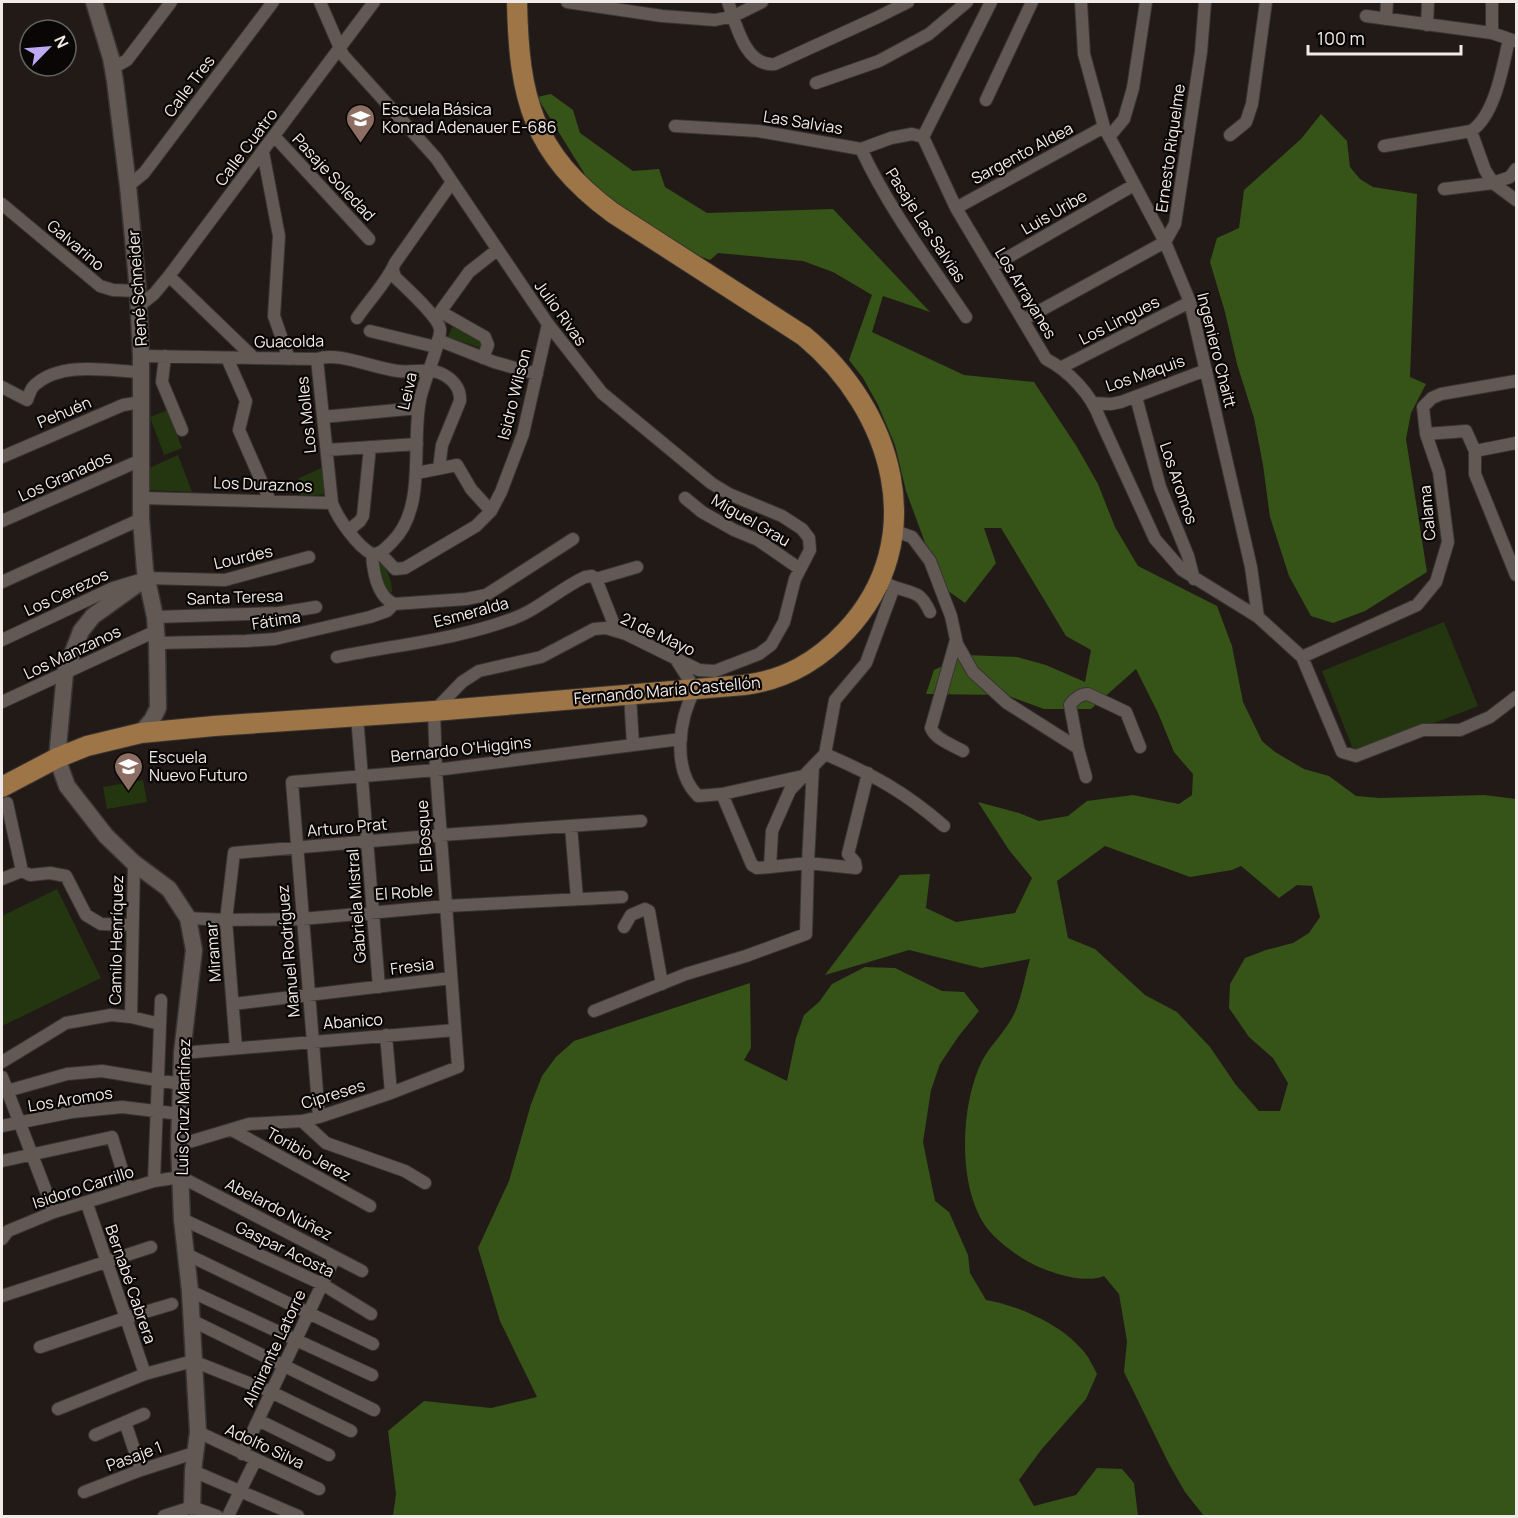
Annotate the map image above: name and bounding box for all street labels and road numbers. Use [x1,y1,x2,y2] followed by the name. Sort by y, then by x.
[158,50,220,122] street label: Calle Tres
[1150,82,1190,214] street label: Ernesto Riquelme
[210,104,282,190] street label: Calle Cuatro
[762,105,844,139] street label: Las Salvias
[967,117,1077,189] street label: Sargento Aldea
[288,128,380,226] street label: Pasaje Soledad
[881,164,971,286] street label: Pasaje Las Salvias
[1017,184,1091,240] street label: Luis Uribe
[43,214,109,276] street label: Galvarino
[122,229,152,347] street label: René Schneider
[990,243,1062,343] street label: Los Arrayanes
[530,276,592,350] street label: Julio Rivas
[1075,290,1163,350] street label: Los Lingues
[1192,290,1242,410] street label: Ingeniero Chaitt
[254,329,324,353] street label: Guacolda
[492,346,536,442] street label: Isidro Wilson
[1102,349,1188,397] street label: Los Maquis
[392,370,422,412] street label: Leiva
[291,375,321,455] street label: Los Molles
[34,391,94,433] street label: Pehuén
[1155,439,1203,527] street label: Los Aromos
[15,446,115,506] street label: Los Granados
[213,471,313,497] street label: Los Duraznos
[1414,484,1440,542] street label: Calama
[708,489,794,551] street label: Miguel Grau
[211,540,275,574] street label: Lourdes
[20,563,112,621] street label: Los Cerezos
[186,584,284,610] street label: Santa Teresa
[431,591,511,633] street label: Esmeralda
[250,605,302,635] street label: Fátima
[617,607,699,661] street label: 21 de Mayo
[20,620,124,684] street label: Los Manzanos
[573,671,761,709] street label: Fernando María Castellón
[390,731,532,767] street label: Bernardo O'Higgins
[411,799,437,873] street label: El Bosque
[306,813,388,841] street label: Arturo Prat
[341,848,371,964] street label: Gabriela Mistral
[104,875,128,1005] street label: Camilo Henríquez
[374,879,434,905] street label: El Roble
[271,884,305,1018] street label: Manuel Rodríguez
[200,921,226,983] street label: Miramar
[389,952,435,980] street label: Fresia
[322,1008,384,1034] street label: Abanico
[171,1038,195,1176] street label: Luis Cruz Martínez
[298,1074,368,1114] street label: Cipreses
[26,1081,114,1117] street label: Los Aromos
[263,1122,355,1186] street label: Toribio Jerez
[29,1160,137,1214] street label: Isidoro Carrillo
[222,1173,336,1245] street label: Abelardo Núñez
[232,1215,338,1283] street label: Gaspar Acosta
[100,1222,162,1346] street label: Bernabé Cabrera
[237,1286,311,1410] street label: Almirante Latorre
[222,1418,308,1474] street label: Adolfo Silva
[103,1436,165,1476] street label: Pasaje 1

